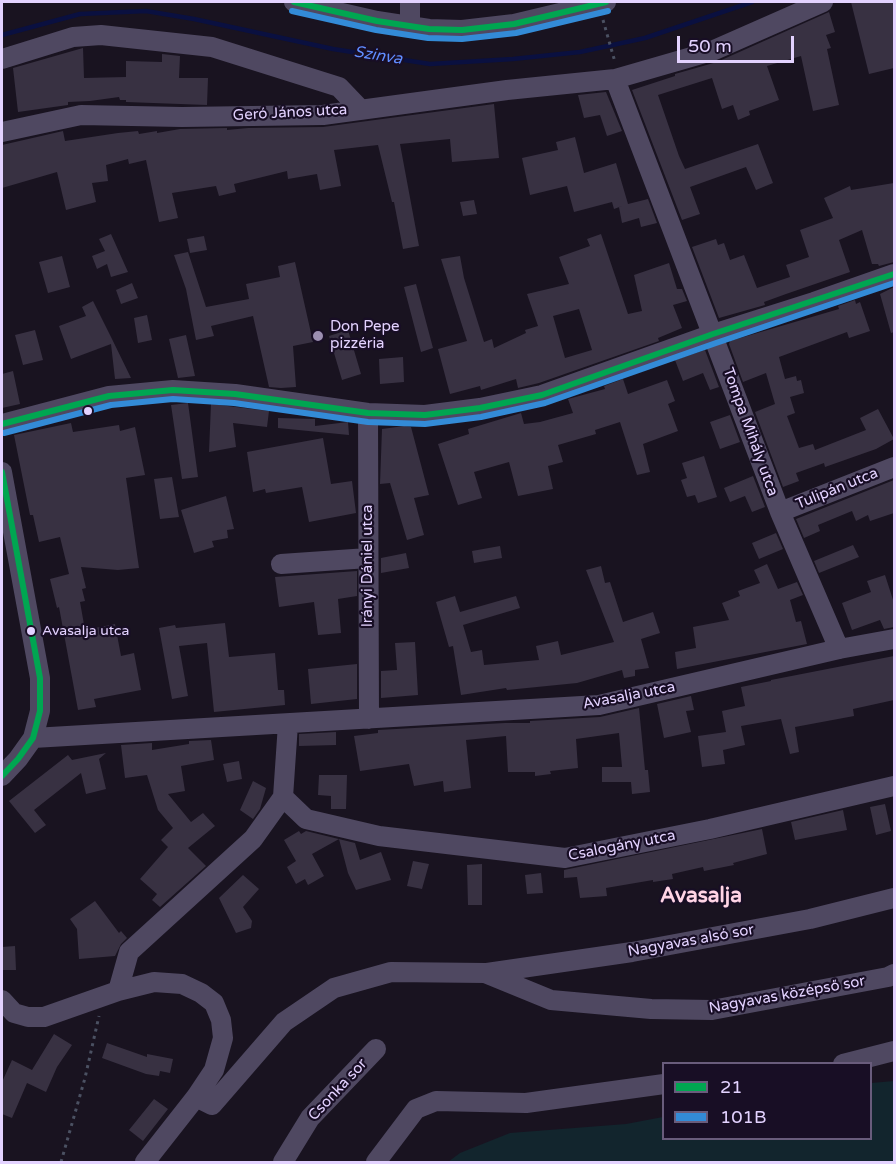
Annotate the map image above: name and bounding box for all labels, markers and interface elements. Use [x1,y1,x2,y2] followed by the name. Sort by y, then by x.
[680,24,797,62] scale bar
[688,35,732,57] text: 50 m
[352,43,404,69] water label: Szinva
[232,101,348,125] street label: Geró János utca
[330,318,399,353] place label: Don Pepe pizzéria
[311,329,325,343] marker: Don Pepe pizzéria
[718,365,782,499] street label: Tompa Mihály utca
[82,405,94,417] unlabelled marker
[793,464,881,514] street label: Tulipán utca
[359,505,377,627] street label: Irányi Dániel utca
[42,623,129,639] place label: Avasalja utca
[25,625,37,637] marker: Avasalja utca
[581,678,677,714] street label: Avasalja utca
[567,827,677,865] street label: Csalogány utca
[660,883,742,909] district label: Avasalja
[626,921,756,961] street label: Nagyavas alsó sor
[707,972,867,1018] street label: Nagyavas középső sor
[305,1055,371,1125] street label: Csonka sor
[662,1062,872,1140] legend
[720,1076,743,1098] text: 21
[720,1106,766,1128] text: 101B

